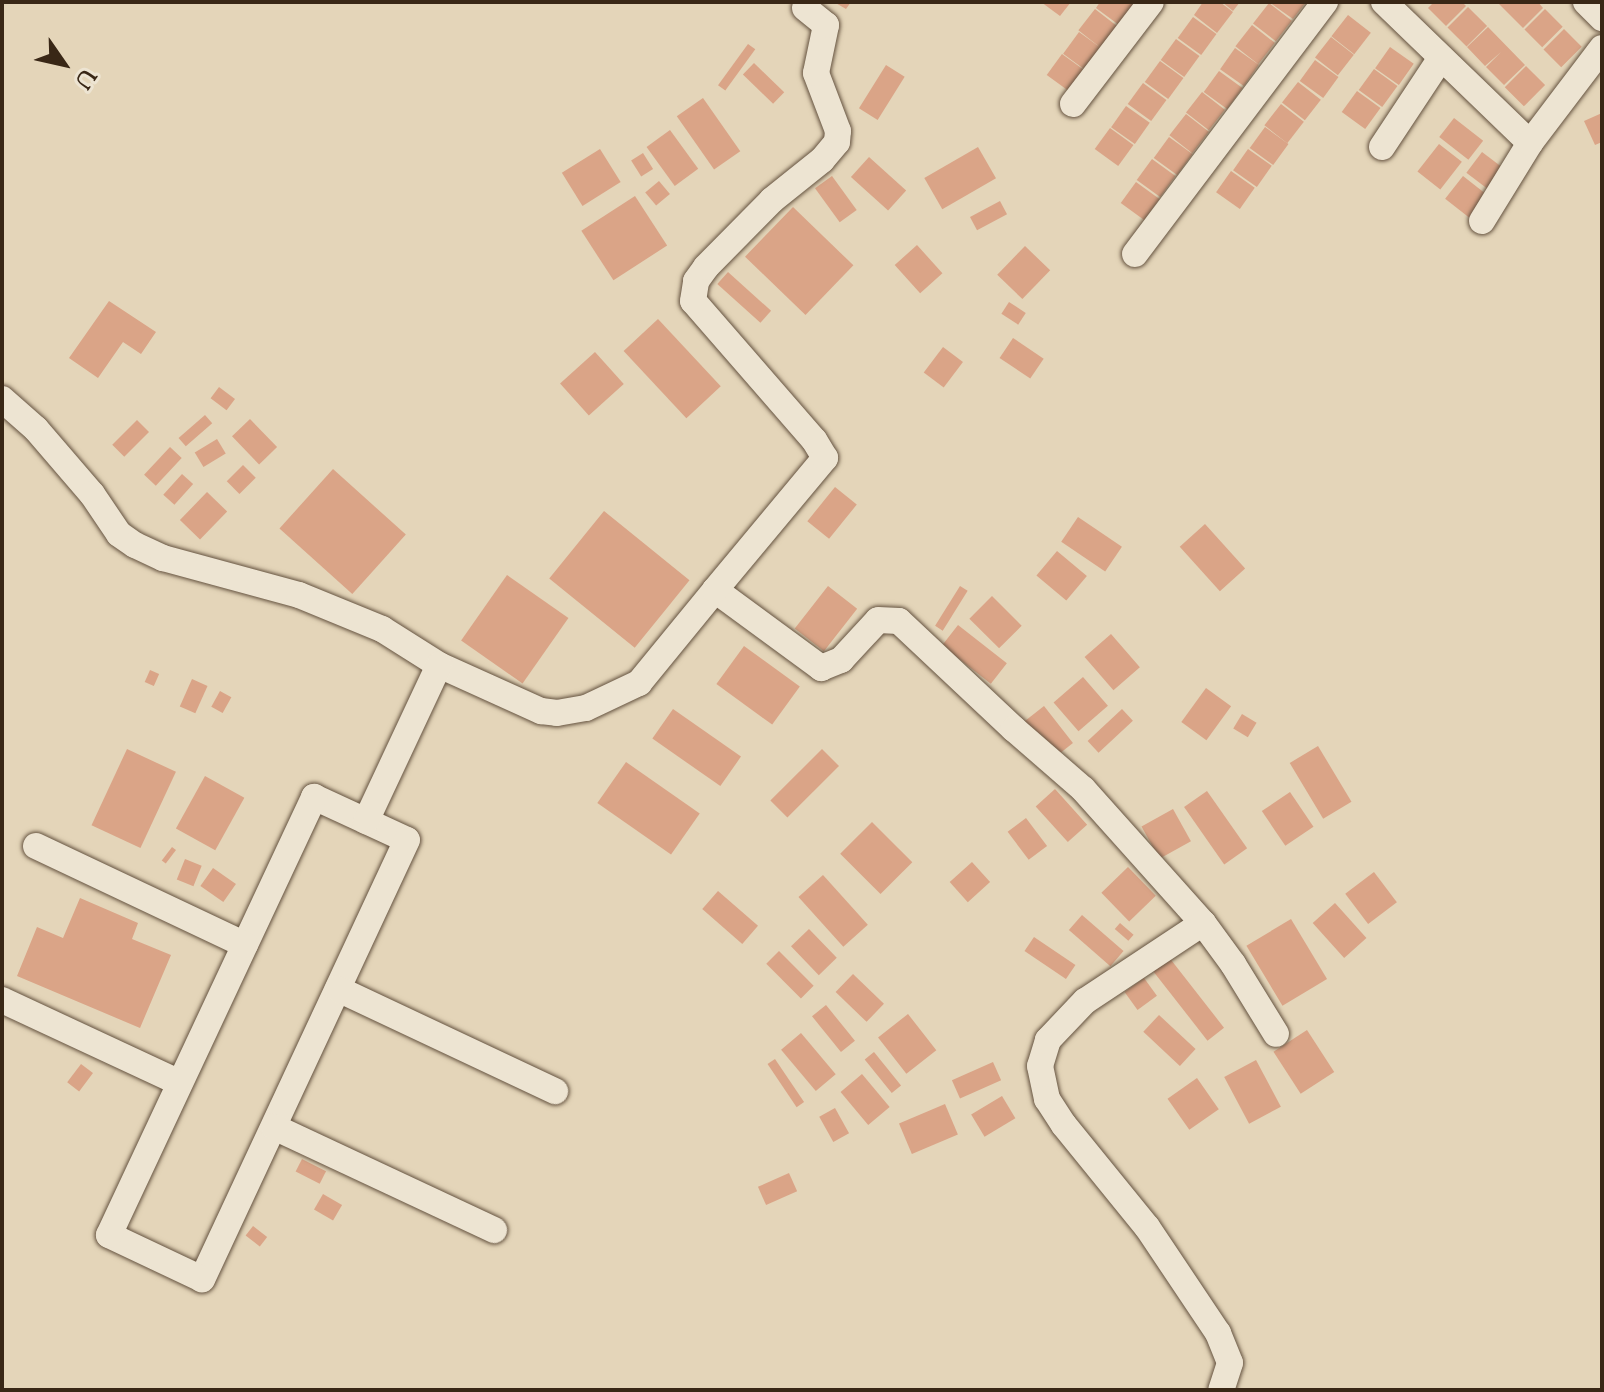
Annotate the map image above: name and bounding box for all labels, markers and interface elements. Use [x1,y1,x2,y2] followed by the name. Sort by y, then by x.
[24,24,104,104] north arrow
[66,61,102,94] text: U

